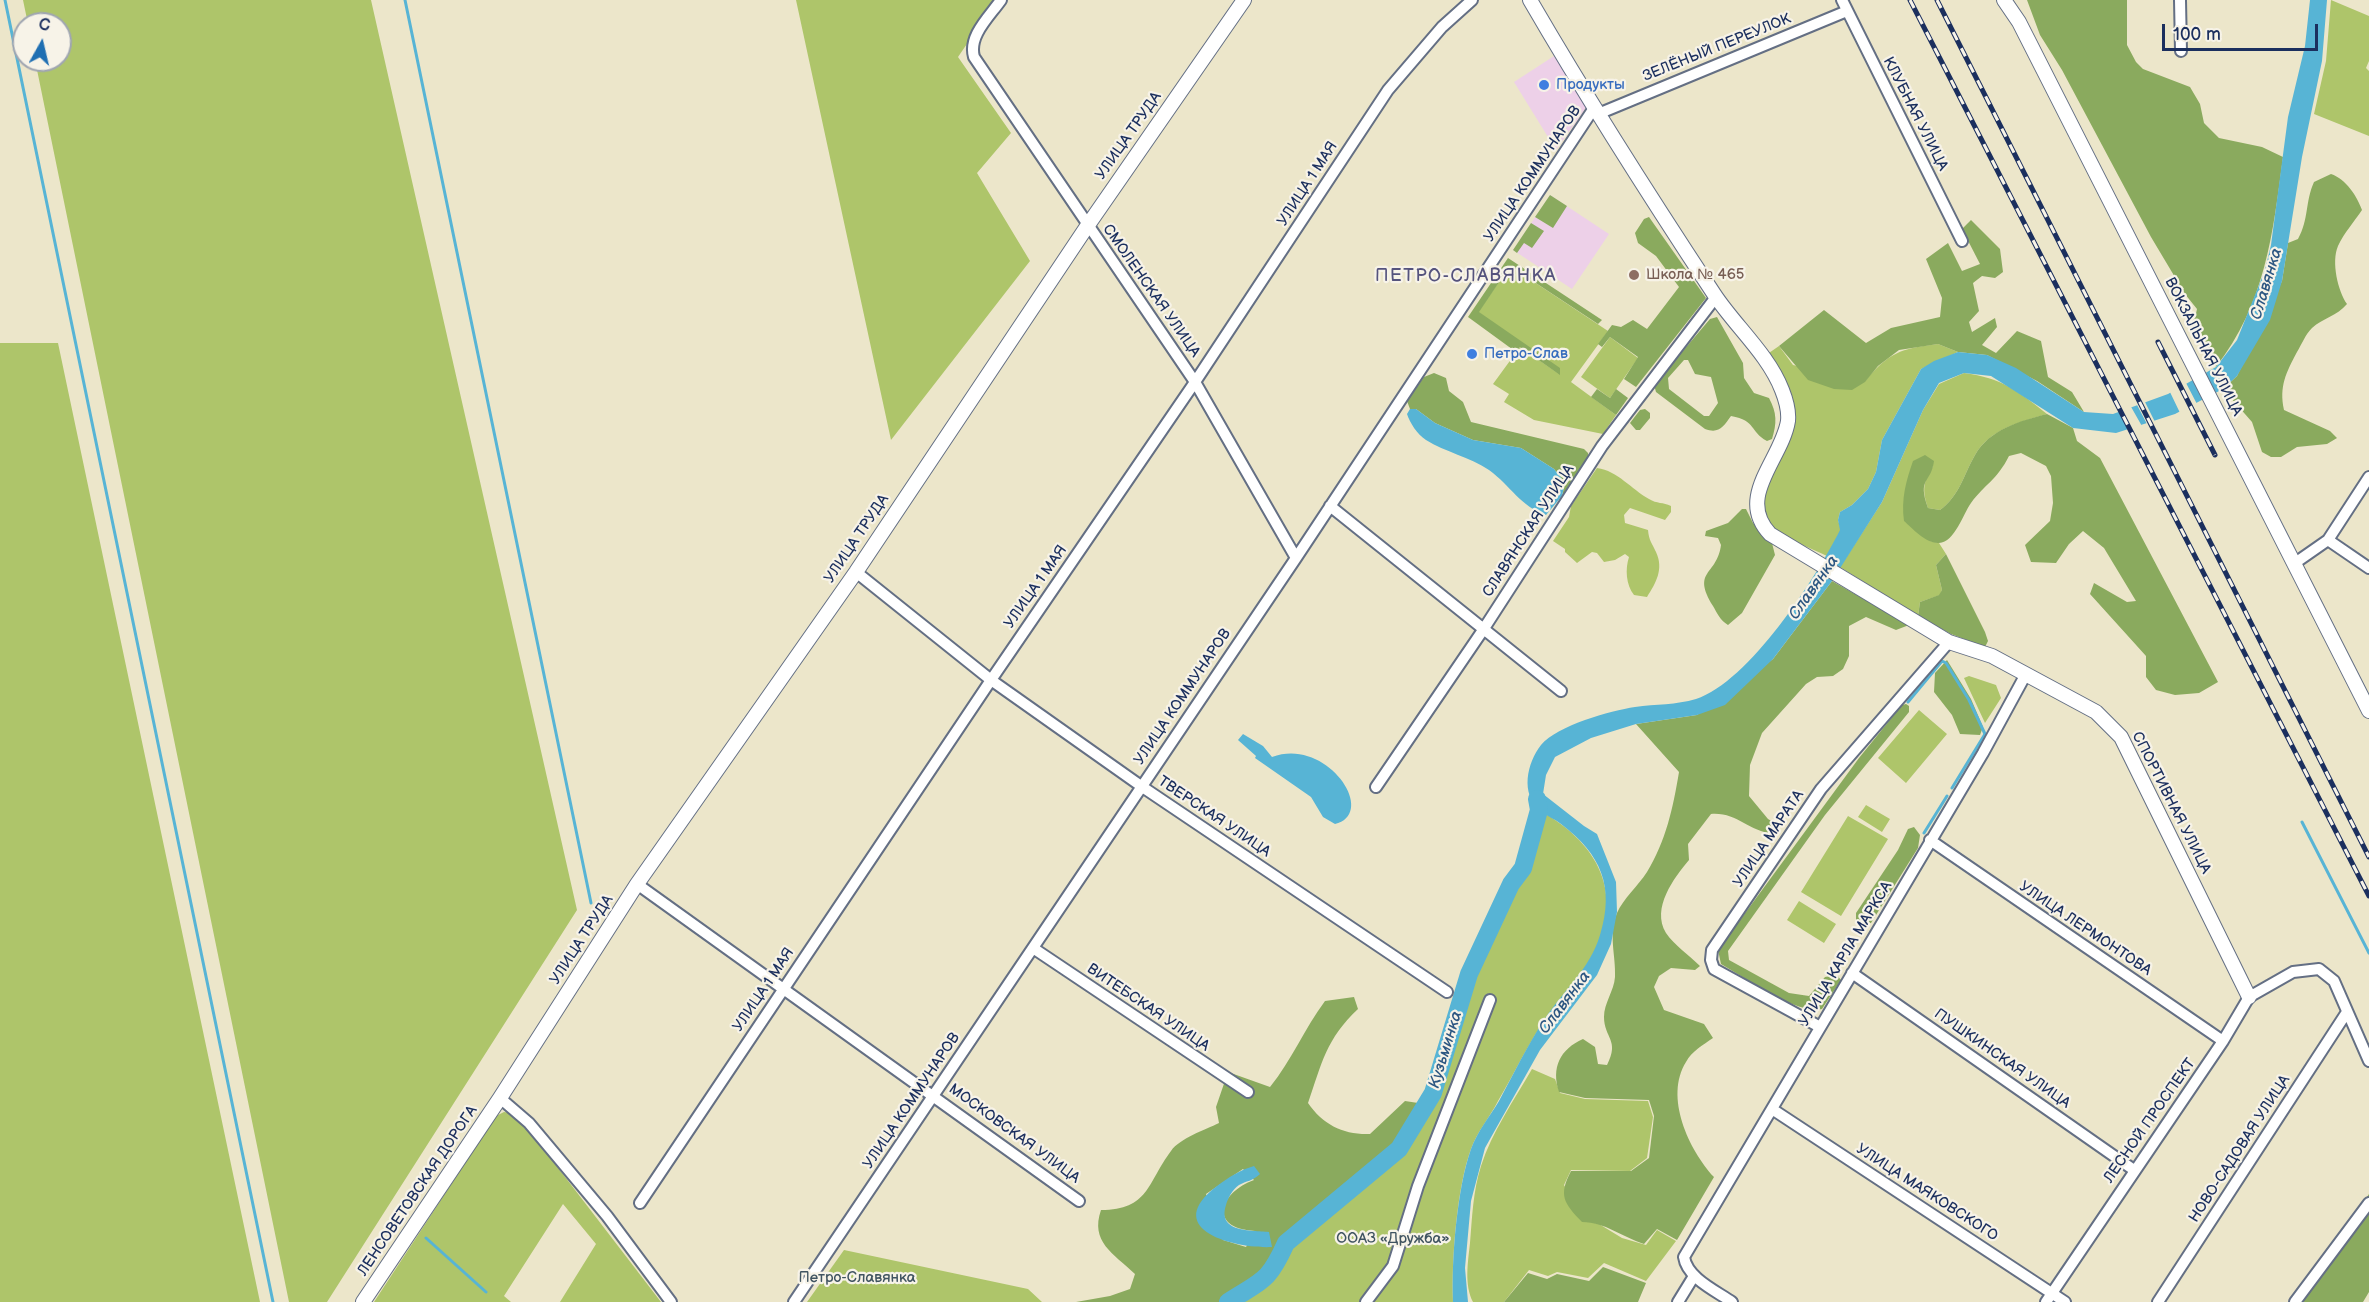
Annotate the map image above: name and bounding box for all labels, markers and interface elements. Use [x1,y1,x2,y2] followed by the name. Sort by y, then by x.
[1640,10,1794,86] street label: ЗЕЛЁНЫЙ ПЕРЕУЛОК
[12,12,72,72] north arrow
[2165,12,2321,50] scale bar
[37,15,51,36] text: С
[2173,24,2221,45] text: 100 m
[1879,54,1951,174] street label: КЛУБНАЯ УЛИЦА
[1556,76,1625,94] place label: Продукты
[1537,78,1551,92] marker: Продукты
[1092,89,1166,183] street label: УЛИЦА ТРУДА
[1481,103,1585,245] street label: УЛИЦА КОММУНАРОВ
[1274,138,1342,230] street label: УЛИЦА 1 МАЯ
[1098,221,1204,361] street label: СМОЛЕНСКАЯ УЛИЦА
[2247,246,2287,322] water label: Славянка
[1375,265,1557,287] district label: ПЕТРО-СЛАВЯНКА
[1646,266,1744,284] place label: Школа № 465
[1627,268,1641,282] marker: Школа № 465
[2160,275,2246,419] street label: ВОКЗАЛЬНАЯ УЛИЦА
[1484,345,1568,363] place label: Петро-Слав
[1465,347,1479,361] marker: Петро-Слав
[1479,461,1579,601] street label: СЛАВЯНСКАЯ УЛИЦА
[821,491,893,587] street label: УЛИЦА ТРУДА
[1001,542,1071,632] street label: УЛИЦА 1 МАЯ
[1785,552,1843,624] water label: Славянка
[1131,626,1235,768] street label: УЛИЦА КОММУНАРОВ
[2127,729,2215,877] street label: СПОРТИВНАЯ УЛИЦА
[1154,773,1274,861] street label: ТВЕРСКАЯ УЛИЦА
[1730,787,1808,891] street label: УЛИЦА МАРАТА
[1796,878,1896,1030] street label: УЛИЦА КАРЛА МАРКСА
[2015,878,2155,980] street label: УЛИЦА ЛЕРМОНТОВА
[546,892,618,988] street label: УЛИЦА ТРУДА
[729,945,799,1035] street label: УЛИЦА 1 МАЯ
[1083,960,1213,1056] street label: ВИТЕБСКАЯ УЛИЦА
[1535,968,1595,1038] water label: Славянка
[1931,1005,2073,1113] street label: ПУШКИНСКАЯ УЛИЦА
[1425,1009,1467,1091] water label: Кузьминка
[860,1030,964,1172] street label: УЛИЦА КОММУНАРОВ
[2100,1055,2200,1187] street label: ЛЕСНОЙ ПРОСПЕКТ
[2186,1072,2294,1226] street label: НОВО-САДОВАЯ УЛИЦА
[945,1080,1083,1188] street label: МОСКОВСКАЯ УЛИЦА
[354,1103,482,1279] street label: ЛЕНСОВЕТОВСКАЯ ДОРОГА
[1853,1140,2001,1246] street label: УЛИЦА МАЯКОВСКОГО
[1336,1230,1450,1248] park label: ООАЗ «Дружба»
[798,1269,916,1287] park label: Петро-Славянка

